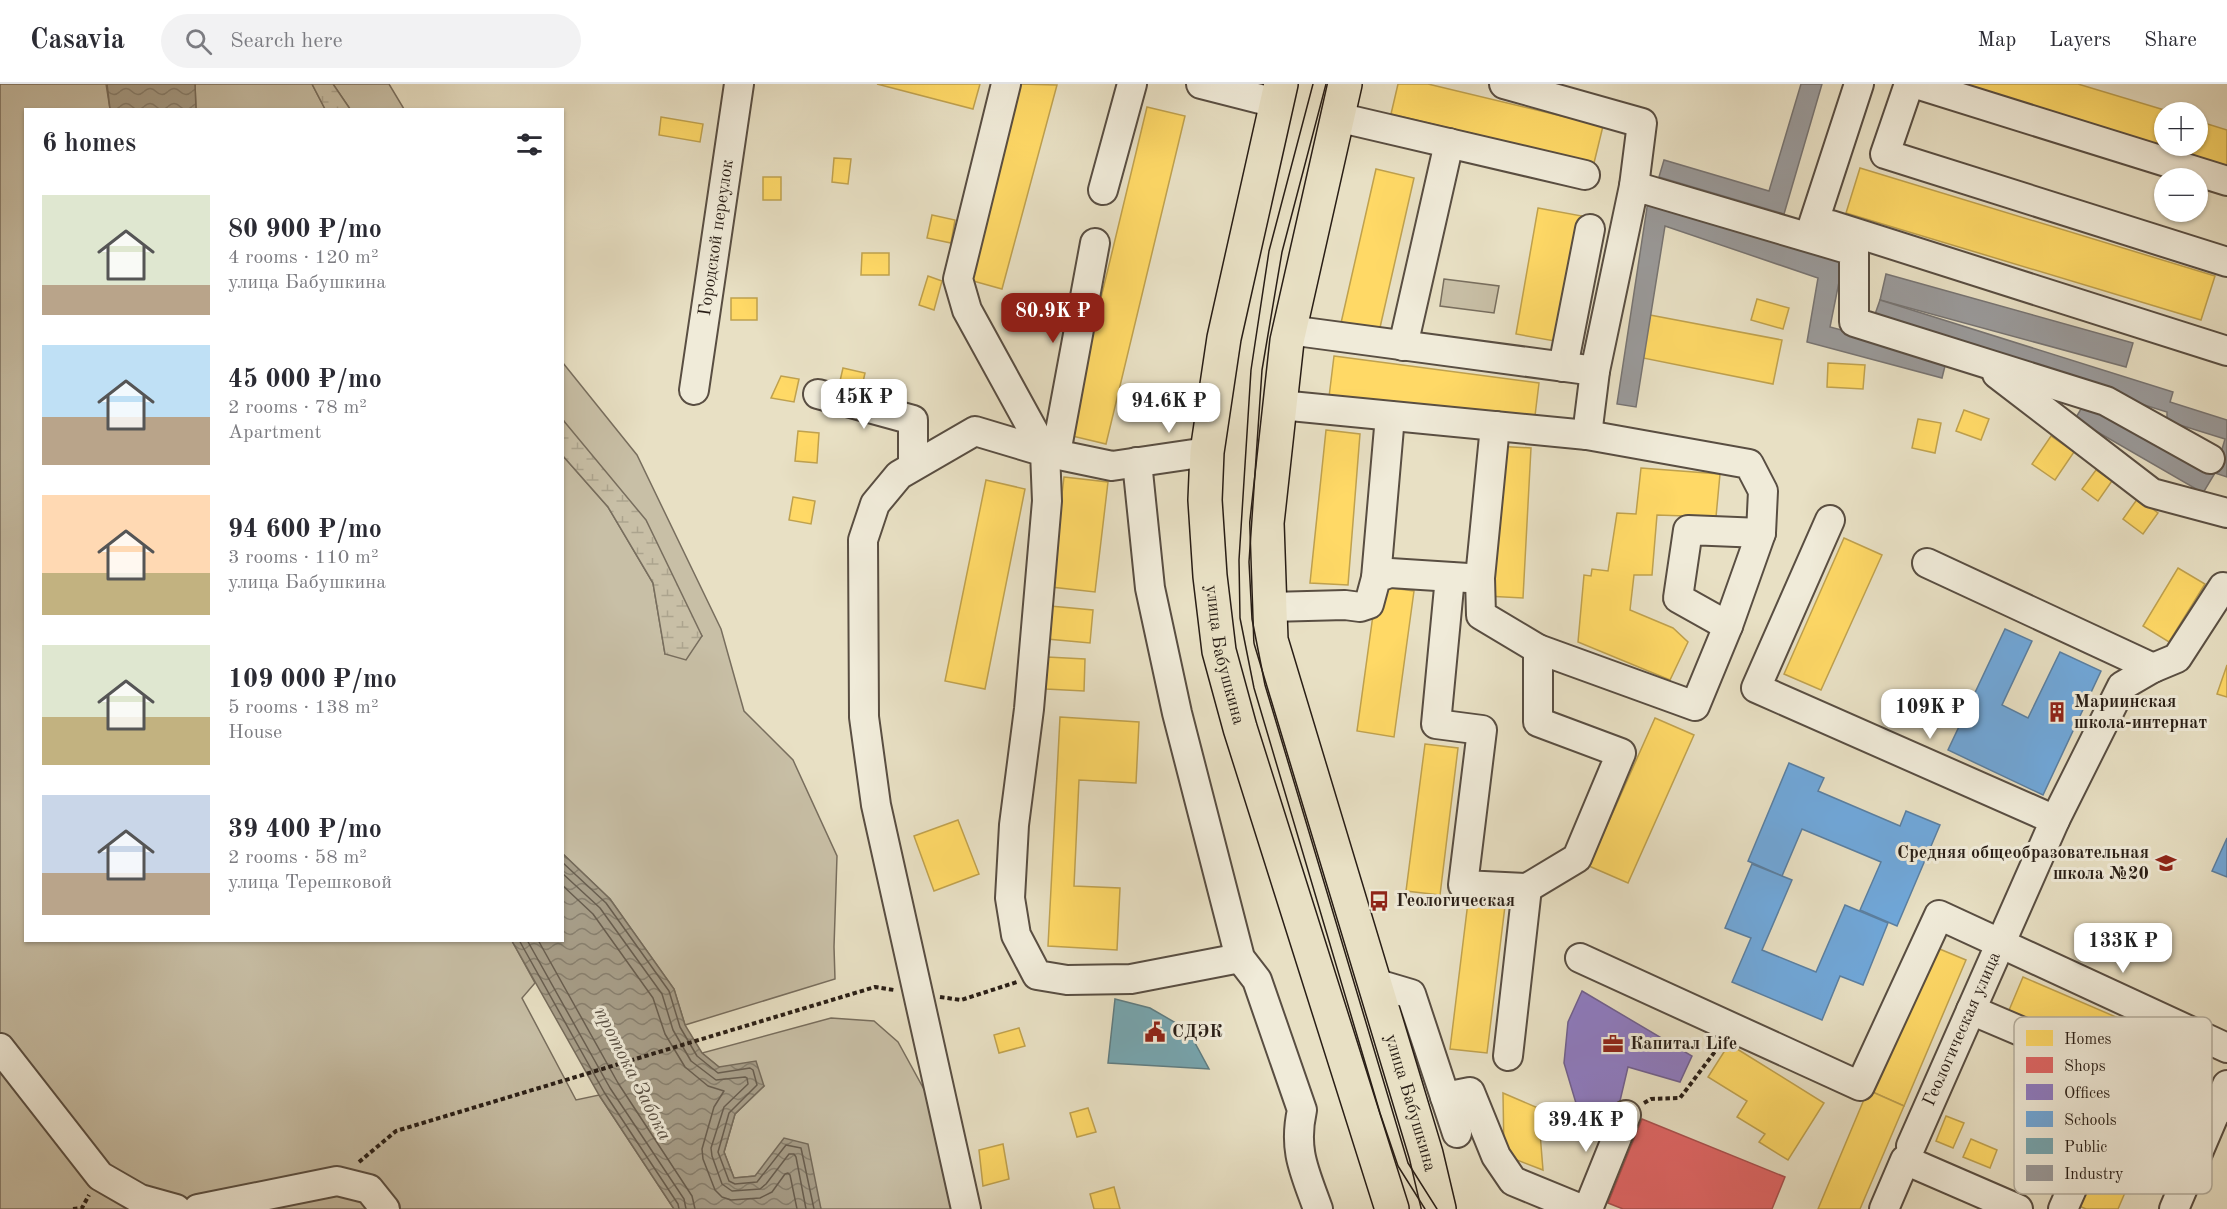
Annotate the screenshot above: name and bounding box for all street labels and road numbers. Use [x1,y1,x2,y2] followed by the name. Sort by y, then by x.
[696,158,737,317] street label: Городской переулок
[1202,584,1248,727] street label: улица Бабушкина
[1920,949,2004,1109] street label: Геологическая улица
[1381,1032,1439,1173] street label: улица Бабушкина

